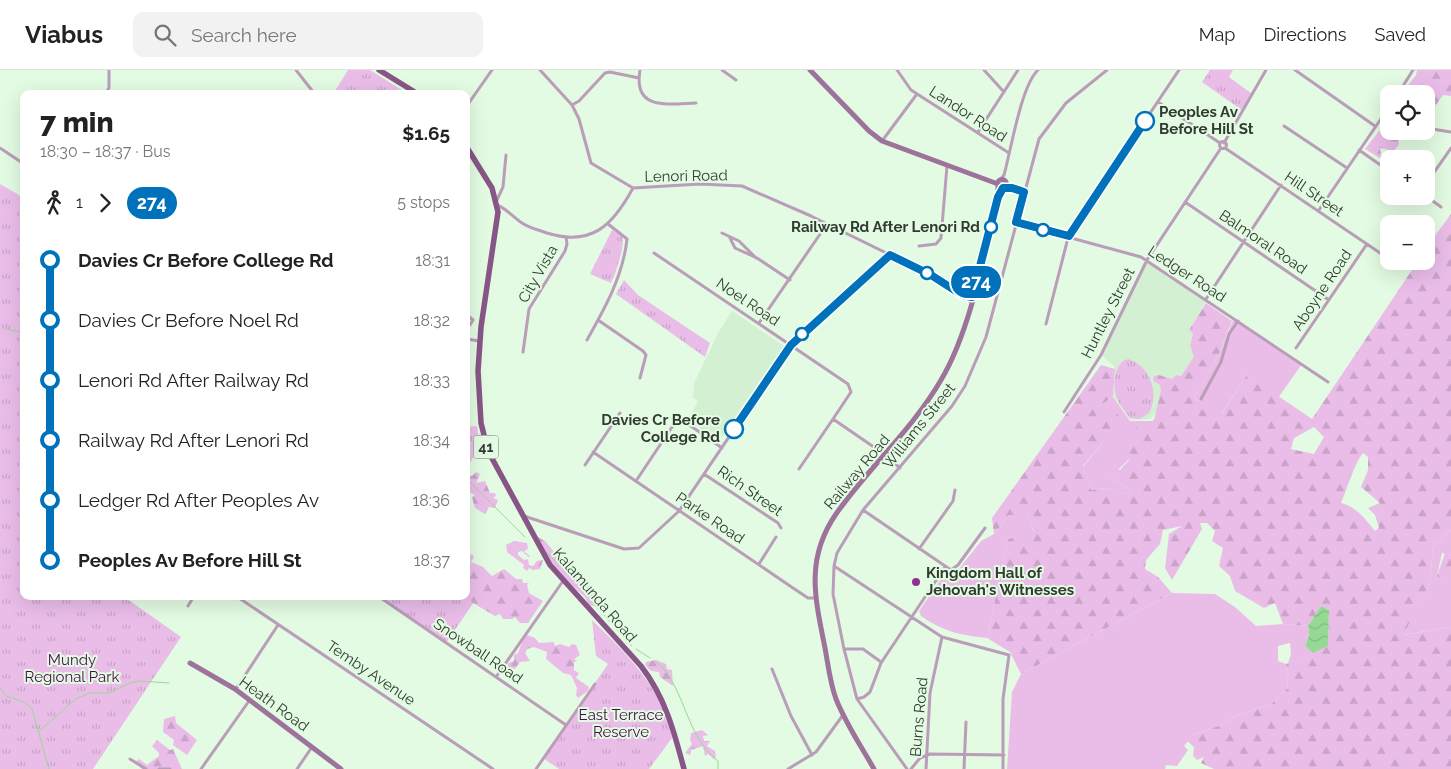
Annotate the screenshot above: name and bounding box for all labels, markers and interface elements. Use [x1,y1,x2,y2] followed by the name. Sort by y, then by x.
[133,12,483,57] search box
[25,20,103,49] text: Viabus
[151,21,179,49] icon: search
[191,24,297,46] text: Search here
[1199,24,1235,45] text: Map
[1263,24,1347,45] text: Directions
[1375,24,1426,45] text: Saved
[926,82,1010,146] street label: Landor Road
[1380,85,1435,270] map controls
[1380,85,1435,140] button: locate
[1159,103,1254,138] place label: Peoples Av Before Hill St
[40,106,114,139] text: 7 min
[1135,111,1155,131] marker: Peoples Av Before Hill St
[402,122,450,144] text: $1.65
[40,142,170,161] text: 18:30 – 18:37 · Bus
[1380,150,1435,205] button: +
[644,166,728,186] street label: Lenori Road
[1281,168,1347,220] street label: Hill Street
[40,189,68,217] icon: walk
[91,189,119,217] icon: forward
[137,192,167,213] text: 274
[76,193,83,212] text: 1
[397,193,450,212] text: 5 stops
[1216,206,1310,278] street label: Balmoral Road
[1380,215,1435,270] button: −
[791,218,980,236] place label: Railway Rd After Lenori Rd
[984,220,998,234] marker: Railway Rd After Lenori Rd
[1036,223,1050,237] unlabelled marker
[514,242,562,306] street label: City Vista
[1145,242,1229,306] street label: Ledger Road
[1288,246,1356,334] street label: Aboyne Road
[78,249,334,271] text: Davies Cr Before College Rd
[415,251,450,270] text: 18:31
[1077,265,1139,361] street label: Huntley Street
[920,266,934,280] unlabelled marker
[947,266,1005,298] line badge: 274
[961,271,991,292] text: 274
[713,274,783,330] street label: Noel Road
[78,309,299,331] text: Davies Cr Before Noel Rd
[414,311,450,330] text: 18:32
[795,327,809,341] unlabelled marker
[78,369,309,391] text: Lenori Rd After Railway Rd
[414,371,450,390] text: 18:33
[879,380,959,472] street label: Williams Street
[601,411,720,446] place label: Davies Cr Before College Rd
[724,419,744,439] marker: Davies Cr Before College Rd
[78,429,309,451] text: Railway Rd After Lenori Rd
[413,431,450,450] text: 18:34
[820,431,894,513] street label: Railway Road
[474,436,498,458] road number: 41
[714,462,786,520] street label: Rich Street
[672,488,748,548] street label: Parke Road
[78,489,319,511] text: Ledger Rd After Peoples Av
[412,491,450,510] text: 18:36
[549,544,641,646] street label: Kalamunda Road
[78,549,302,571] text: Peoples Av Before Hill St
[414,551,450,570] text: 18:37
[926,564,1074,599] place label: Kingdom Hall of Jehovah's Witnesses
[910,576,922,588] marker: Kingdom Hall of Jehovah's Witnesses
[430,615,526,687] street label: Snowball Road
[323,637,419,709] street label: Temby Avenue
[25,651,119,686] park label: Mundy Regional Park
[236,673,312,735] street label: Heath Road
[907,676,931,758] street label: Burns Road
[579,706,664,741] park label: East Terrace Reserve

